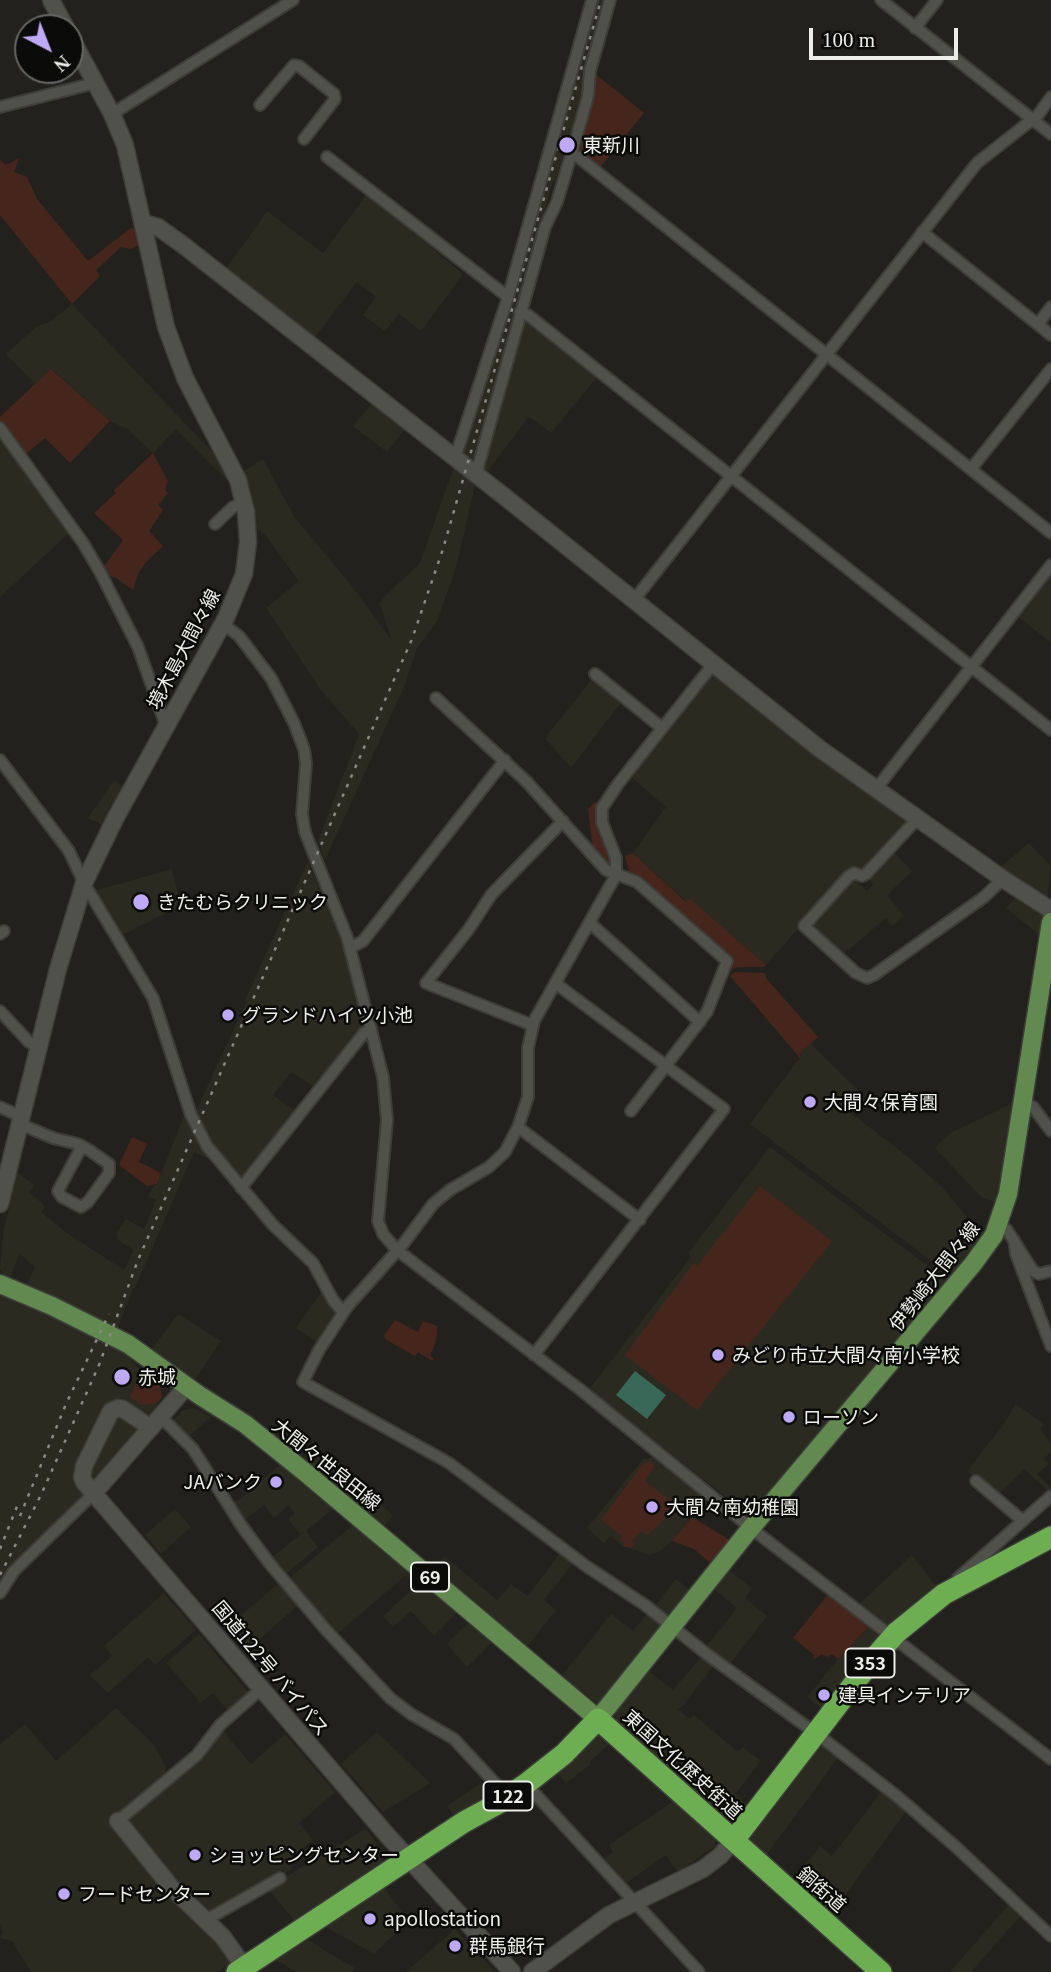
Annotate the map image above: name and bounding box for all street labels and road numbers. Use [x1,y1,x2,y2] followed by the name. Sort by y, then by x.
[142,585,224,713] street label: 境木島大間々線
[884,1217,984,1335] street label: 伊勢崎大間々線
[268,1413,386,1515] street label: 大間々世良田線
[411,1562,449,1592] road number: 69
[208,1596,334,1740] street label: 国道122号 バイパス
[846,1648,894,1678] road number: 353
[619,1705,747,1823] street label: 東国文化歴史街道
[484,1781,532,1810] road number: 122
[793,1862,851,1916] street label: 銅街道

